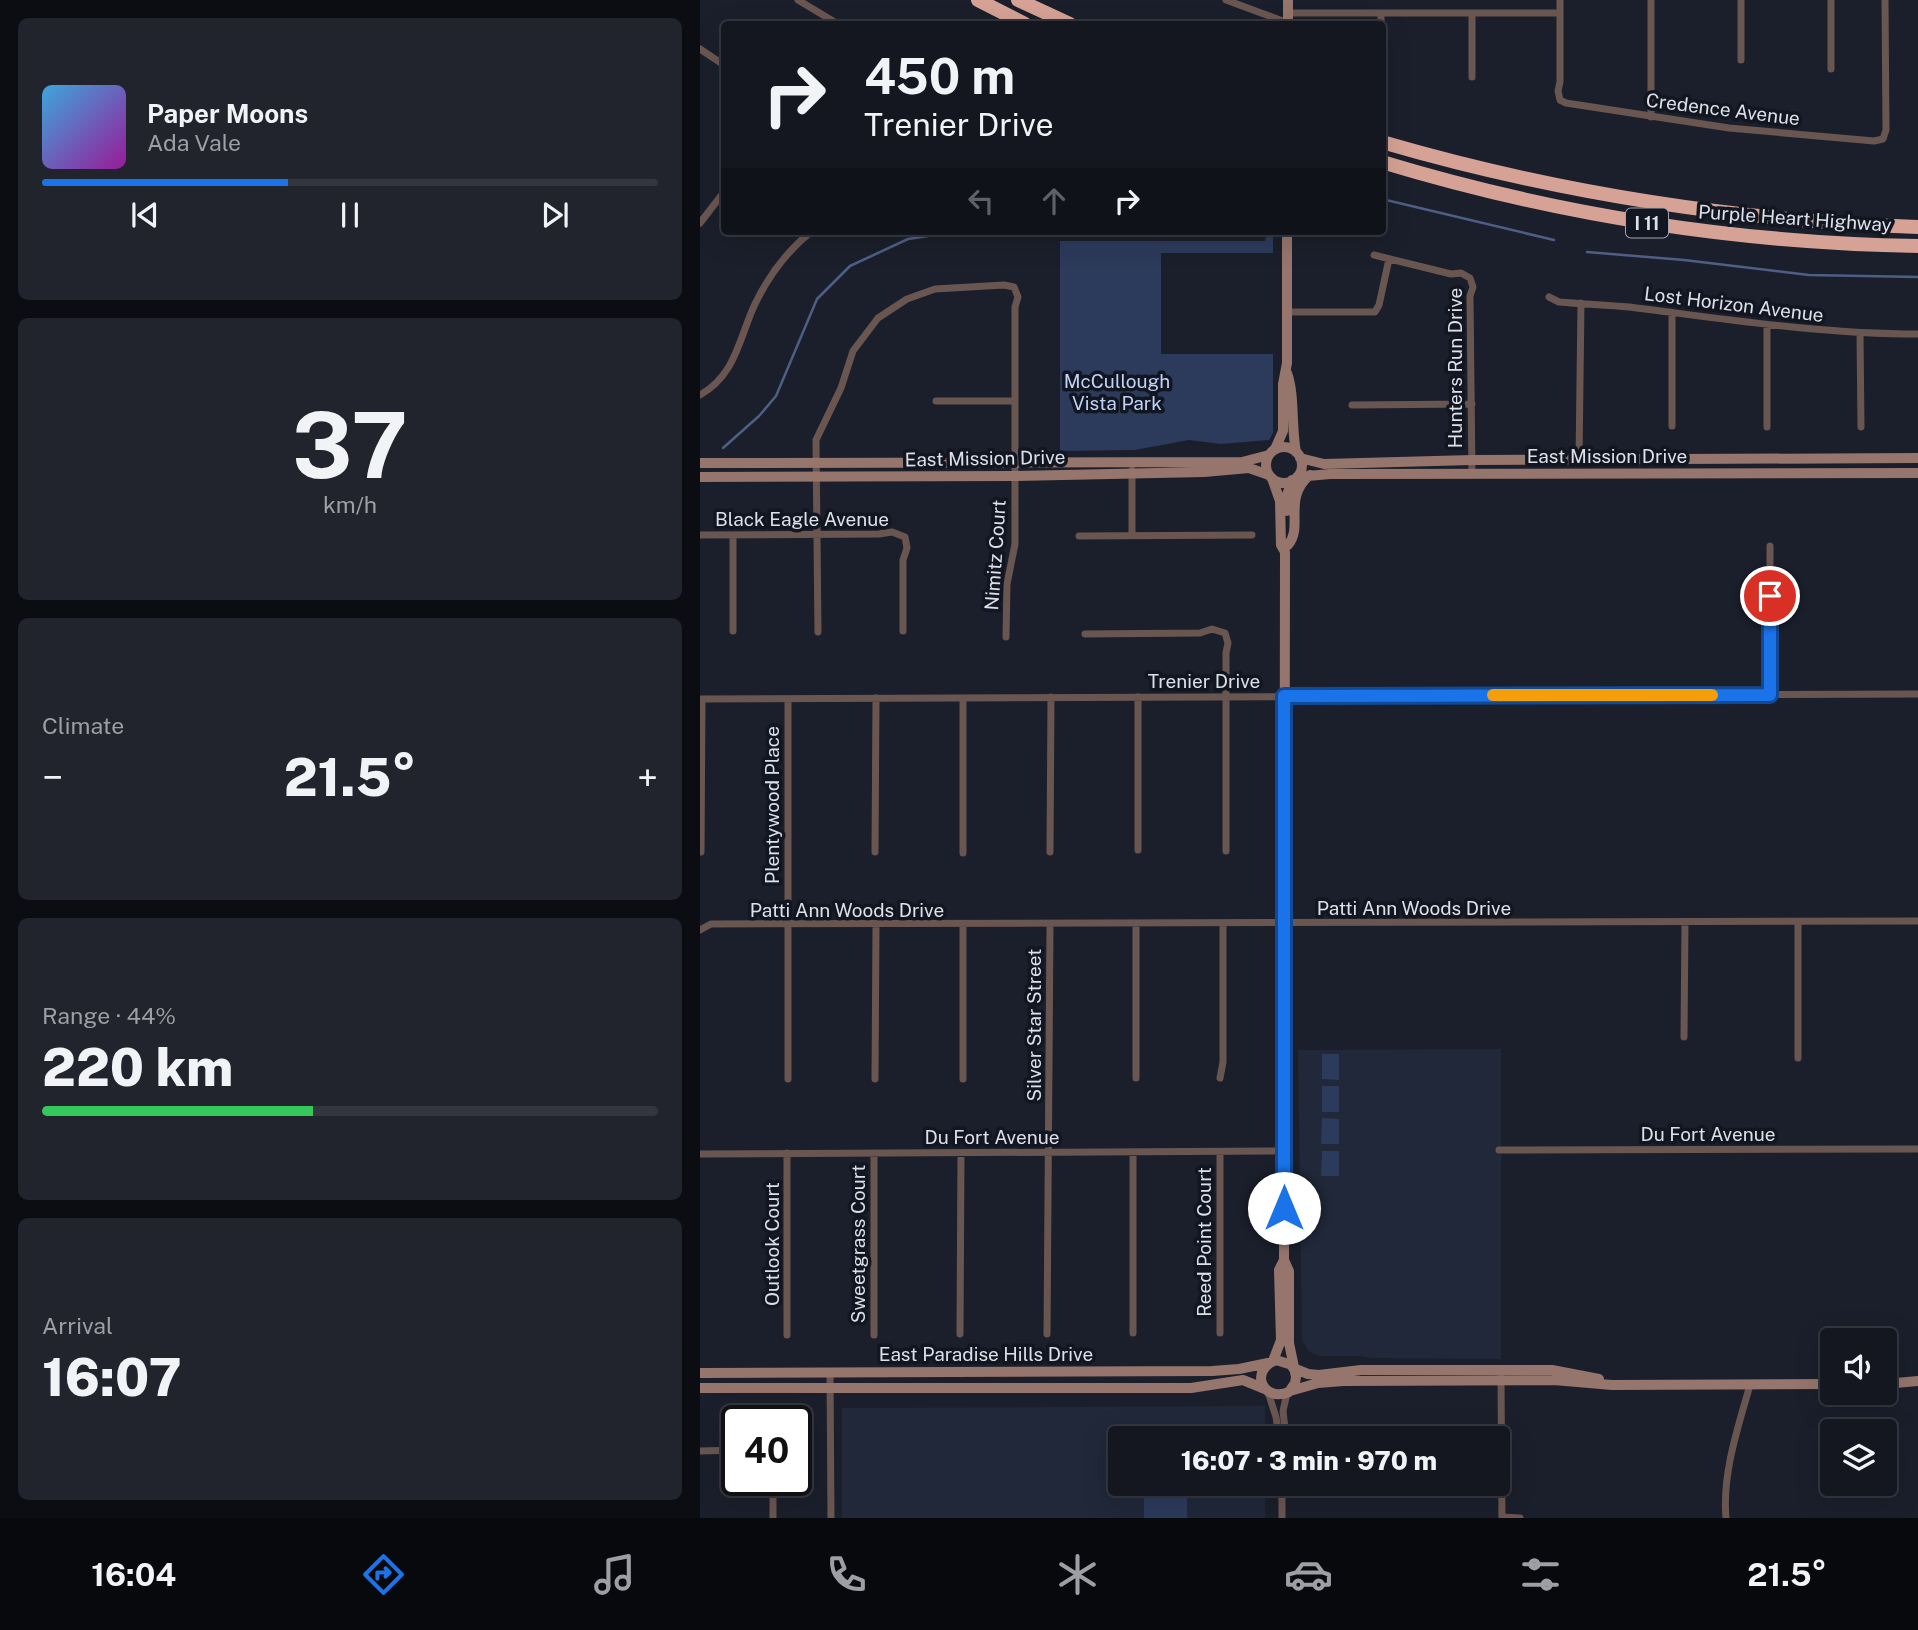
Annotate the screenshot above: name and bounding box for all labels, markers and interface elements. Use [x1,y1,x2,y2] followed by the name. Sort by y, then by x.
[864,47,1015,105] text: 450 m
[749,49,840,140] icon: right
[1645,89,1801,129] street label: Credence Avenue
[147,98,308,129] text: Paper Moons
[864,106,1054,143] text: Trenier Drive
[147,129,241,156] text: Ada Vale
[962,182,1000,220] icon: left
[1035,182,1073,220] icon: ahead
[1108,182,1146,220] icon: right
[126,196,164,234] icon: previous
[331,196,369,234] icon: pause
[536,196,574,234] icon: next
[1698,200,1892,236] street label: Purple Heart Highway
[1626,208,1668,238] road number: I 11
[1643,282,1825,326] street label: Lost Horizon Avenue
[1444,288,1466,448] street label: Hunters Run Drive
[1064,370,1170,414] park label: McCullough Vista Park
[292,392,408,498] text: 37
[1527,445,1687,467] street label: East Mission Drive
[904,446,1066,470] street label: East Mission Drive
[323,491,377,518] text: km/h
[980,499,1010,611] street label: Nimitz Court
[715,508,889,530] street label: Black Eagle Avenue
[1740,566,1800,626] pin
[1751,577,1789,615] icon: arrive
[1148,670,1260,692] street label: Trenier Drive
[42,712,124,739] text: Climate
[761,726,783,884] street label: Plentywood Place
[284,747,416,808] text: 21.5°
[42,755,63,800] text: −
[637,755,658,800] text: +
[1317,897,1511,919] street label: Patti Ann Woods Drive
[750,899,944,921] street label: Patti Ann Woods Drive
[1023,949,1045,1101] street label: Silver Star Street
[42,1002,176,1029] text: Range · 44%
[42,1037,233,1098] text: 220 km
[1641,1123,1775,1145] street label: Du Fort Avenue
[925,1126,1059,1148] street label: Du Fort Avenue
[847,1165,869,1323] street label: Sweetgrass Court
[1193,1167,1215,1317] street label: Reed Point Court
[1247,1171,1321,1245] position arrow
[761,1182,783,1306] street label: Outlook Court
[42,1312,113,1339] text: Arrival
[1820,1328,1897,1496] map controls
[1820,1328,1897,1405] button: sound
[879,1343,1093,1365] street label: East Paradise Hills Drive
[42,1347,182,1408] text: 16:07
[721,1405,812,1496] speed limit sign: 40
[1820,1419,1897,1496] button: layers
[1181,1445,1437,1476] text: 16:07 · 3 min · 970 m
[359,1550,408,1599] icon: directions
[590,1550,639,1599] icon: music
[822,1550,871,1599] icon: phone
[1053,1550,1102,1599] icon: climate
[1284,1550,1333,1599] icon: car
[1516,1550,1565,1599] icon: filters
[91,1556,176,1593] text: 16:04
[1747,1556,1827,1593] text: 21.5°

